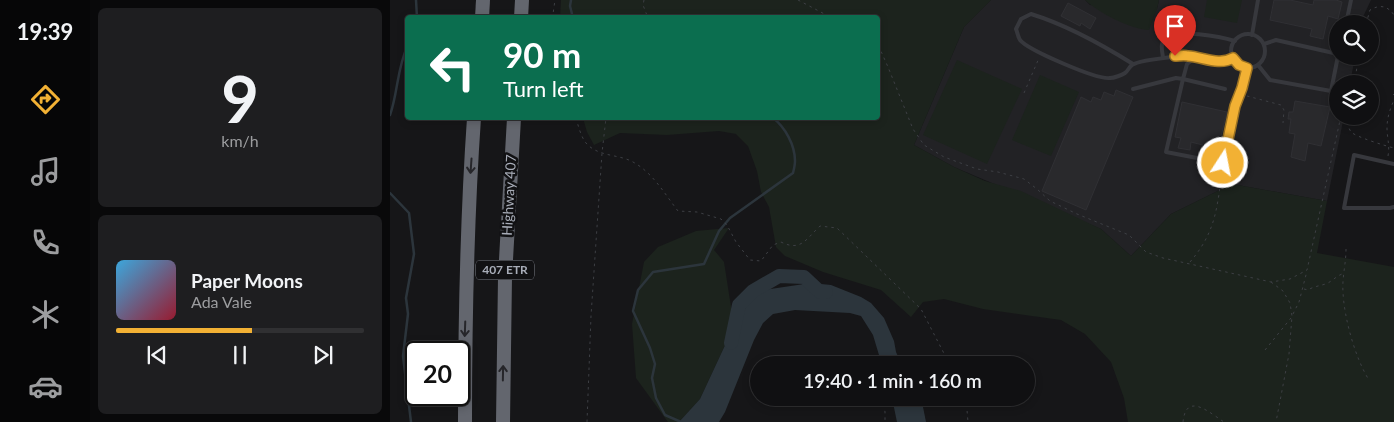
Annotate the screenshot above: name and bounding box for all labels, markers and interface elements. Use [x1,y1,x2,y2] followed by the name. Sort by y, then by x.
[1154,5,1196,56] pin
[1161,12,1189,40] icon: arrive
[1329,15,1379,125] map controls
[1329,15,1379,65] button: search
[17,18,73,45] text: 19:39
[503,33,581,75] text: 90 m
[420,35,485,100] icon: left
[221,59,259,137] text: 9
[503,75,584,102] text: Turn left
[1329,75,1379,125] button: layers
[28,82,63,117] icon: directions
[221,131,259,150] text: km/h
[1196,136,1248,188] position arrow
[28,154,63,189] icon: music
[498,154,519,236] street label: Highway 407
[466,158,475,174] one-way arrow
[28,225,63,260] icon: phone
[476,260,534,280] road number: 407 ETR
[191,269,303,292] text: Paper Moons
[191,292,252,311] text: Ada Vale
[28,297,63,332] icon: climate
[460,320,470,336] one-way arrow
[143,341,171,369] icon: previous
[226,341,254,369] icon: pause
[309,341,337,369] icon: next
[405,341,470,406] speed limit sign: 20
[499,366,508,382] one-way arrow
[28,369,63,404] icon: car
[803,369,982,392] text: 19:40 · 1 min · 160 m

